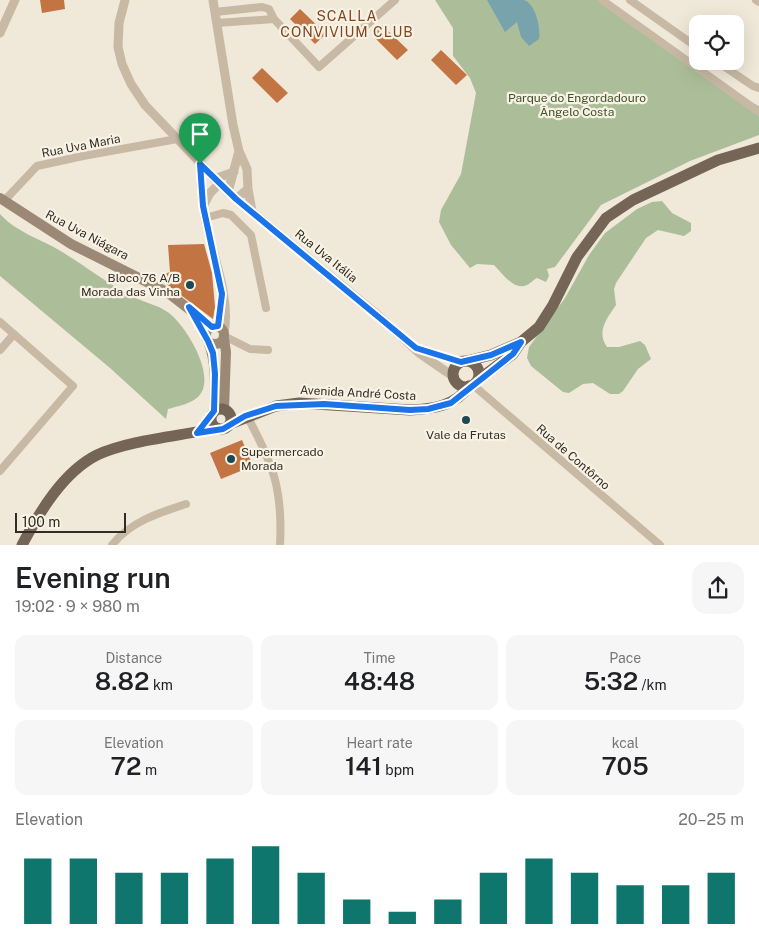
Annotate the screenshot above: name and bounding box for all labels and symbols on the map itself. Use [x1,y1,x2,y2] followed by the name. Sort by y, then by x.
[280,8,414,40] district label: SCALLA CONVIVIUM CLUB
[508,91,646,119] park label: Parque do Engordadouro Ângelo Costa
[179,113,221,164] pin
[40,132,122,160] street label: Rua Uva Maria
[43,207,131,263] street label: Rua Uva Niágara
[292,227,360,285] street label: Rua Uva Itália
[81,271,180,299] place label: Bloco 76 A/B Morada das Vinha
[184,279,196,291] marker: Bloco 76 A/B Morada das Vinha
[300,383,416,403] street label: Avenida André Costa
[460,414,472,426] marker: Vale da Frutas
[533,421,613,493] street label: Rua de Contôrno
[426,428,506,442] place label: Vale da Frutas
[241,445,324,473] place label: Supermercado Morada
[225,453,237,465] marker: Supermercado Morada
[15,510,126,533] scale bar

